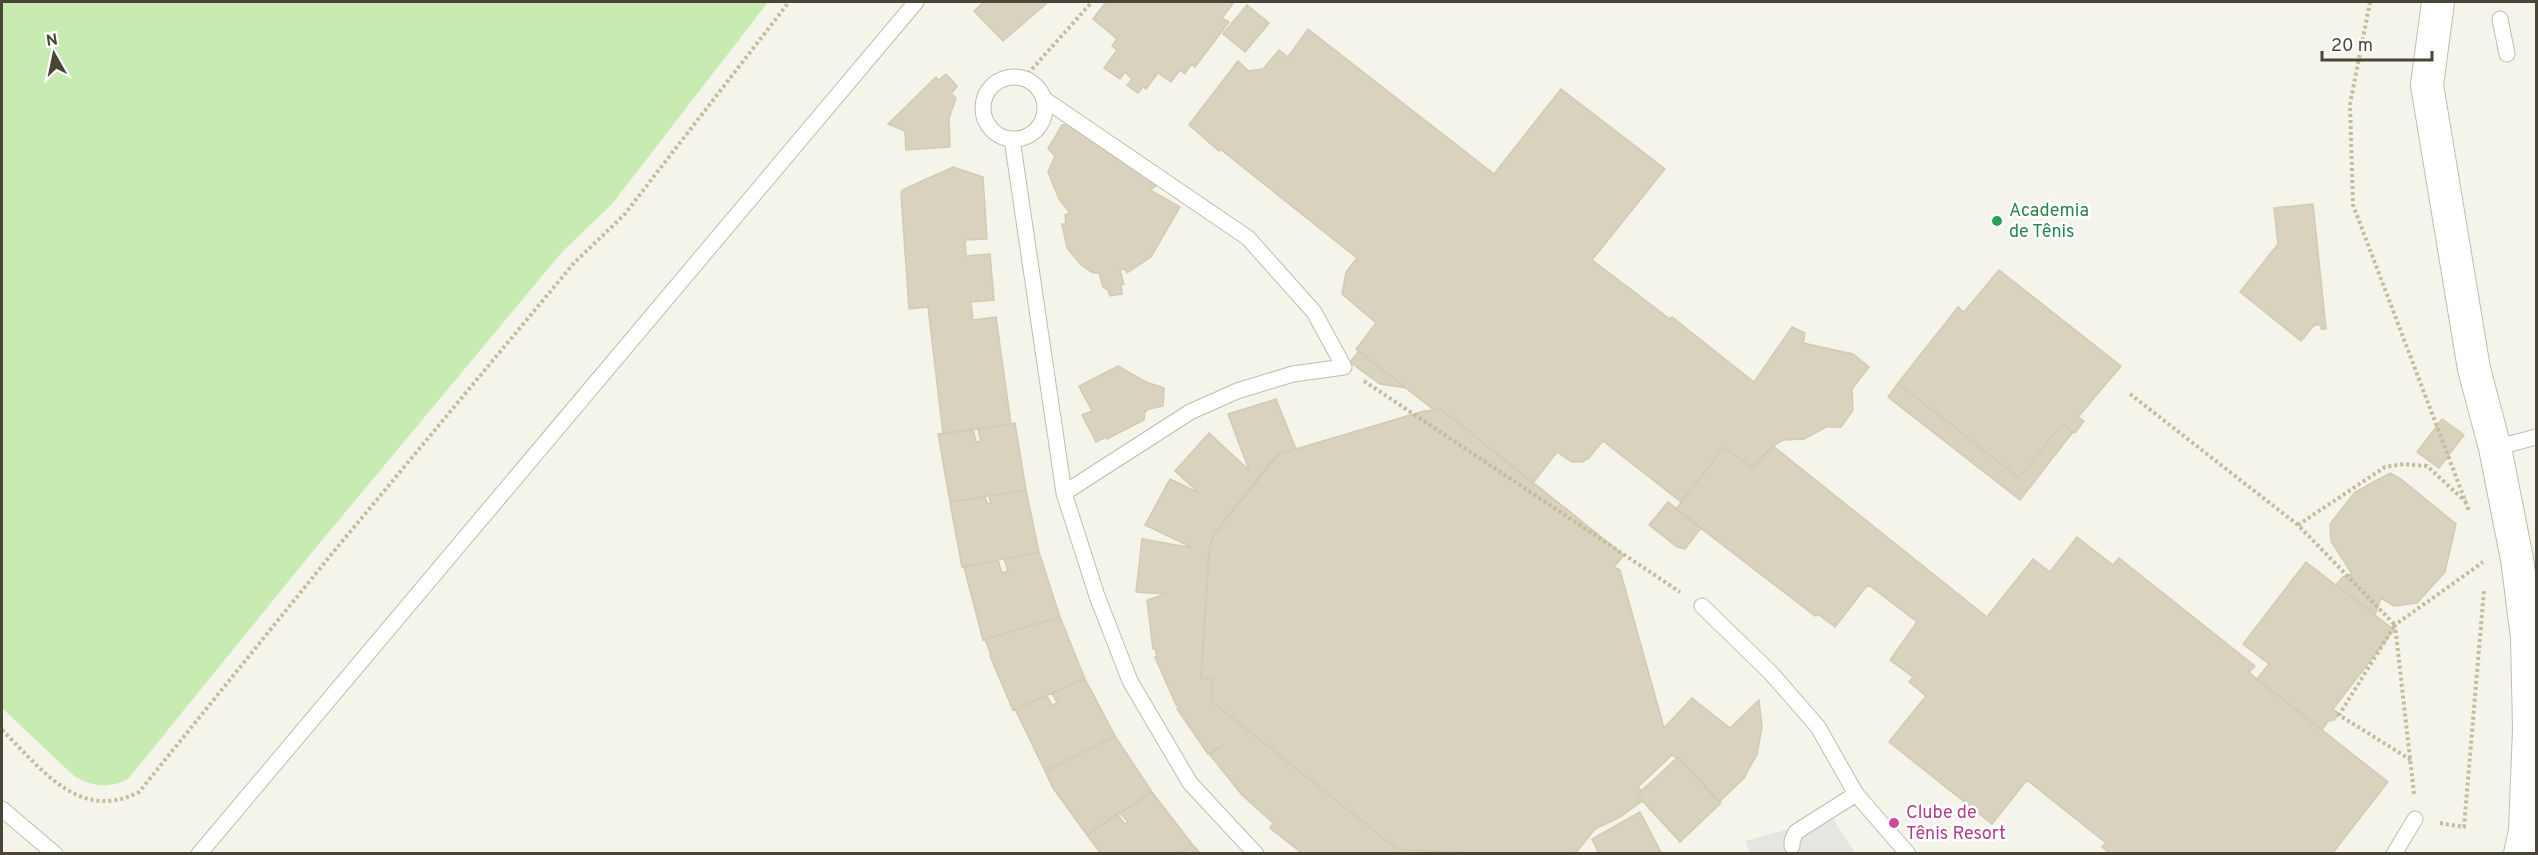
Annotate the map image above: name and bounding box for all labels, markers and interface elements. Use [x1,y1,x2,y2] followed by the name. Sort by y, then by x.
[24,24,84,84] north arrow
[2322,24,2432,62] scale bar
[45,30,59,52] text: N
[2331,35,2373,58] text: 20 m
[2009,200,2089,244] place label: Academia de Tênis
[1990,214,2004,228] marker: Academia de Tênis
[1906,802,2006,846] place label: Clube de Tênis Resort
[1887,816,1901,830] marker: Clube de Tênis Resort

